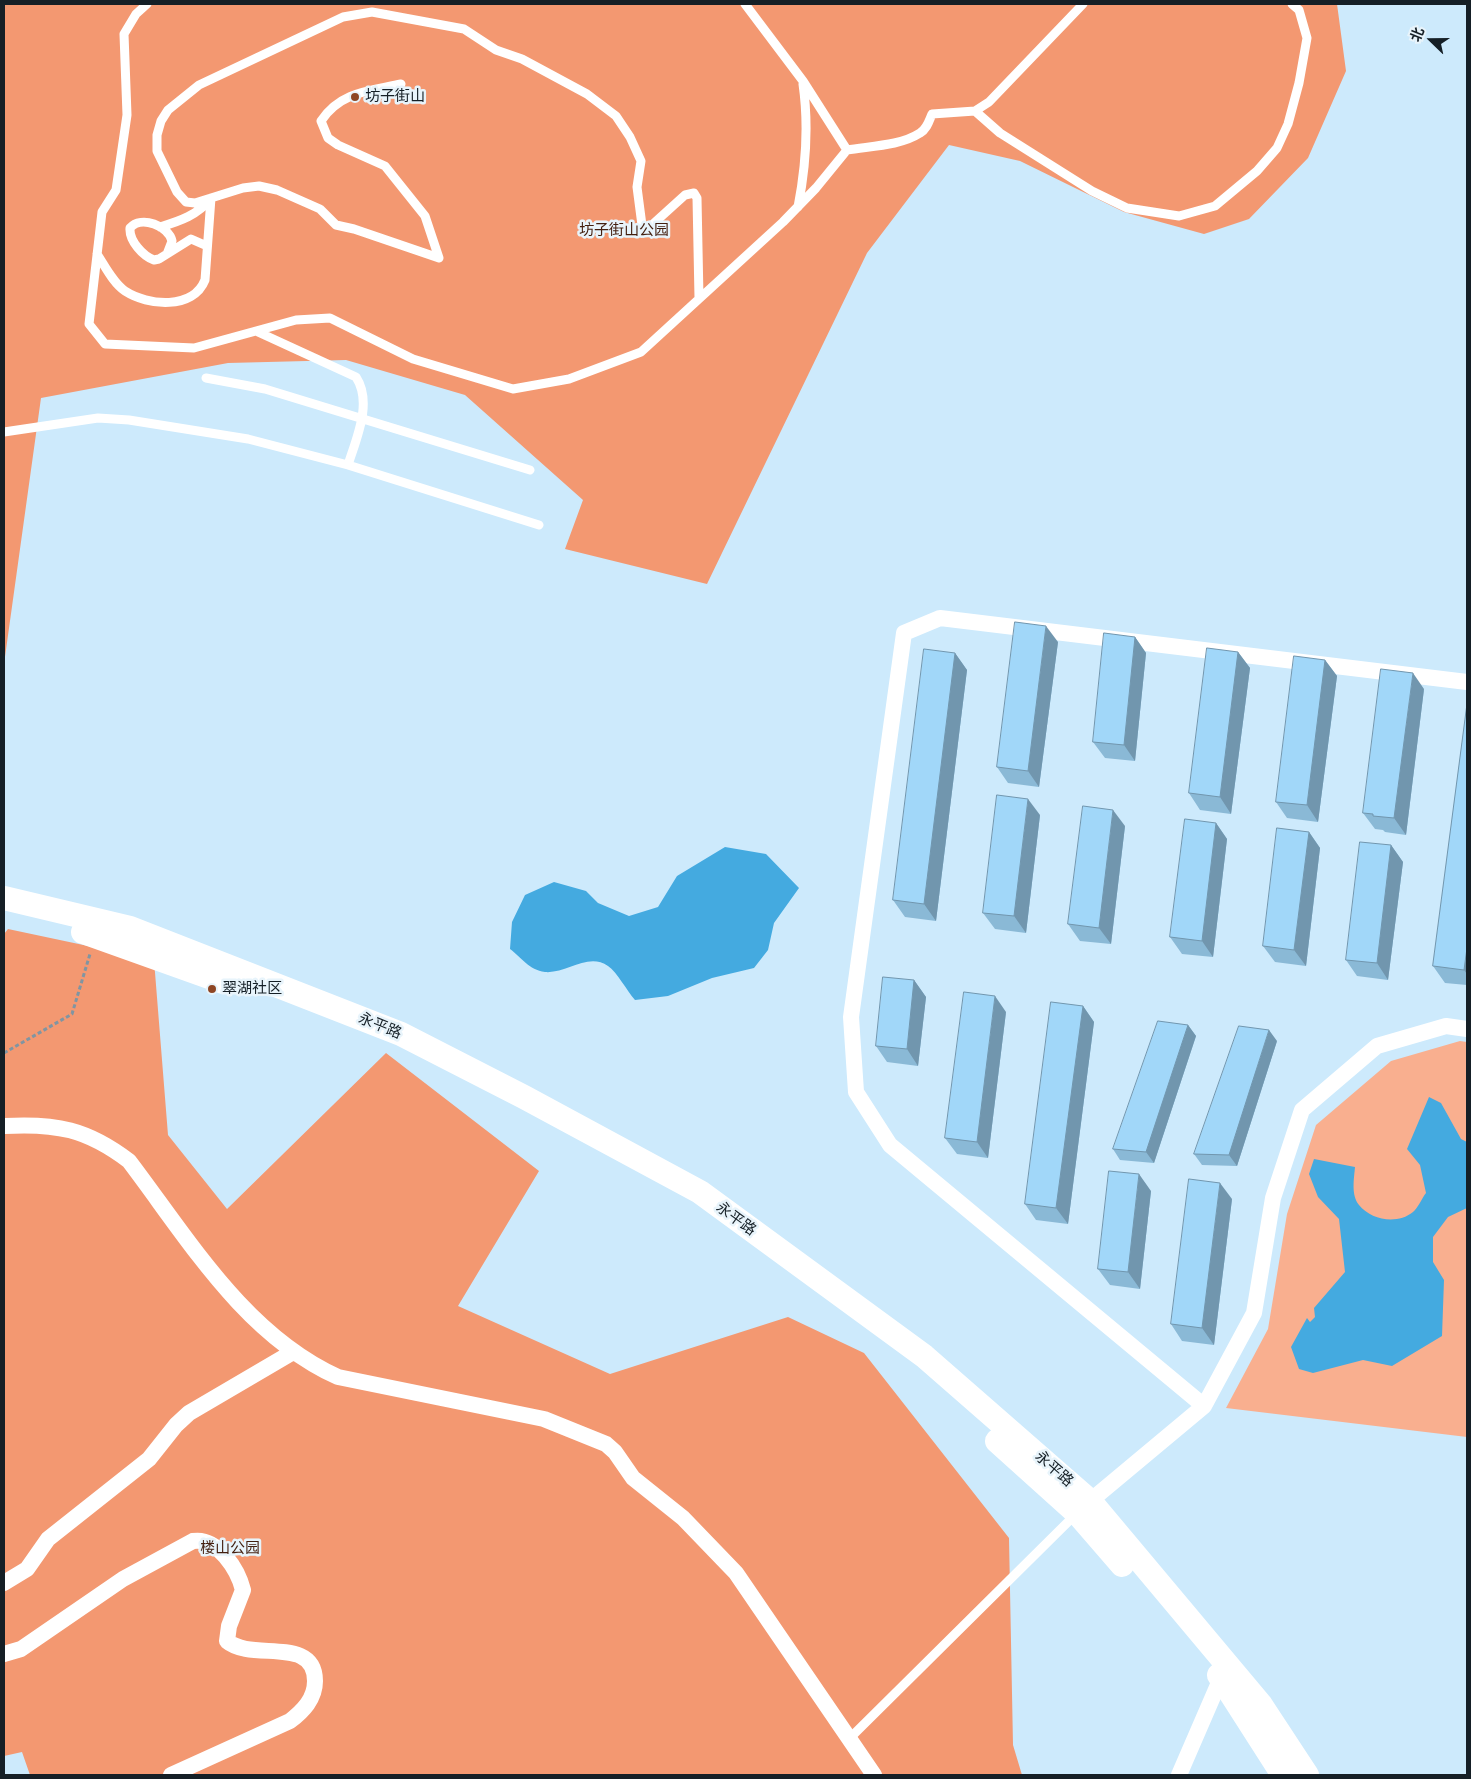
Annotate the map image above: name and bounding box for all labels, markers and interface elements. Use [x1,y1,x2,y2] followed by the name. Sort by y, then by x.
[1406,15,1456,65] north arrow
[1406,25,1428,44] text: 北
[365,88,425,106] place label: 坊子街山
[349,91,361,103] marker: 坊子街山
[579,222,669,240] park label: 坊子街山公园
[222,980,282,998] place label: 翠湖社区
[206,983,218,995] marker: 翠湖社区
[356,1009,404,1043] street label: 永平路
[713,1198,759,1240] street label: 永平路
[1031,1447,1077,1491] street label: 永平路
[200,1540,260,1558] park label: 楼山公园

